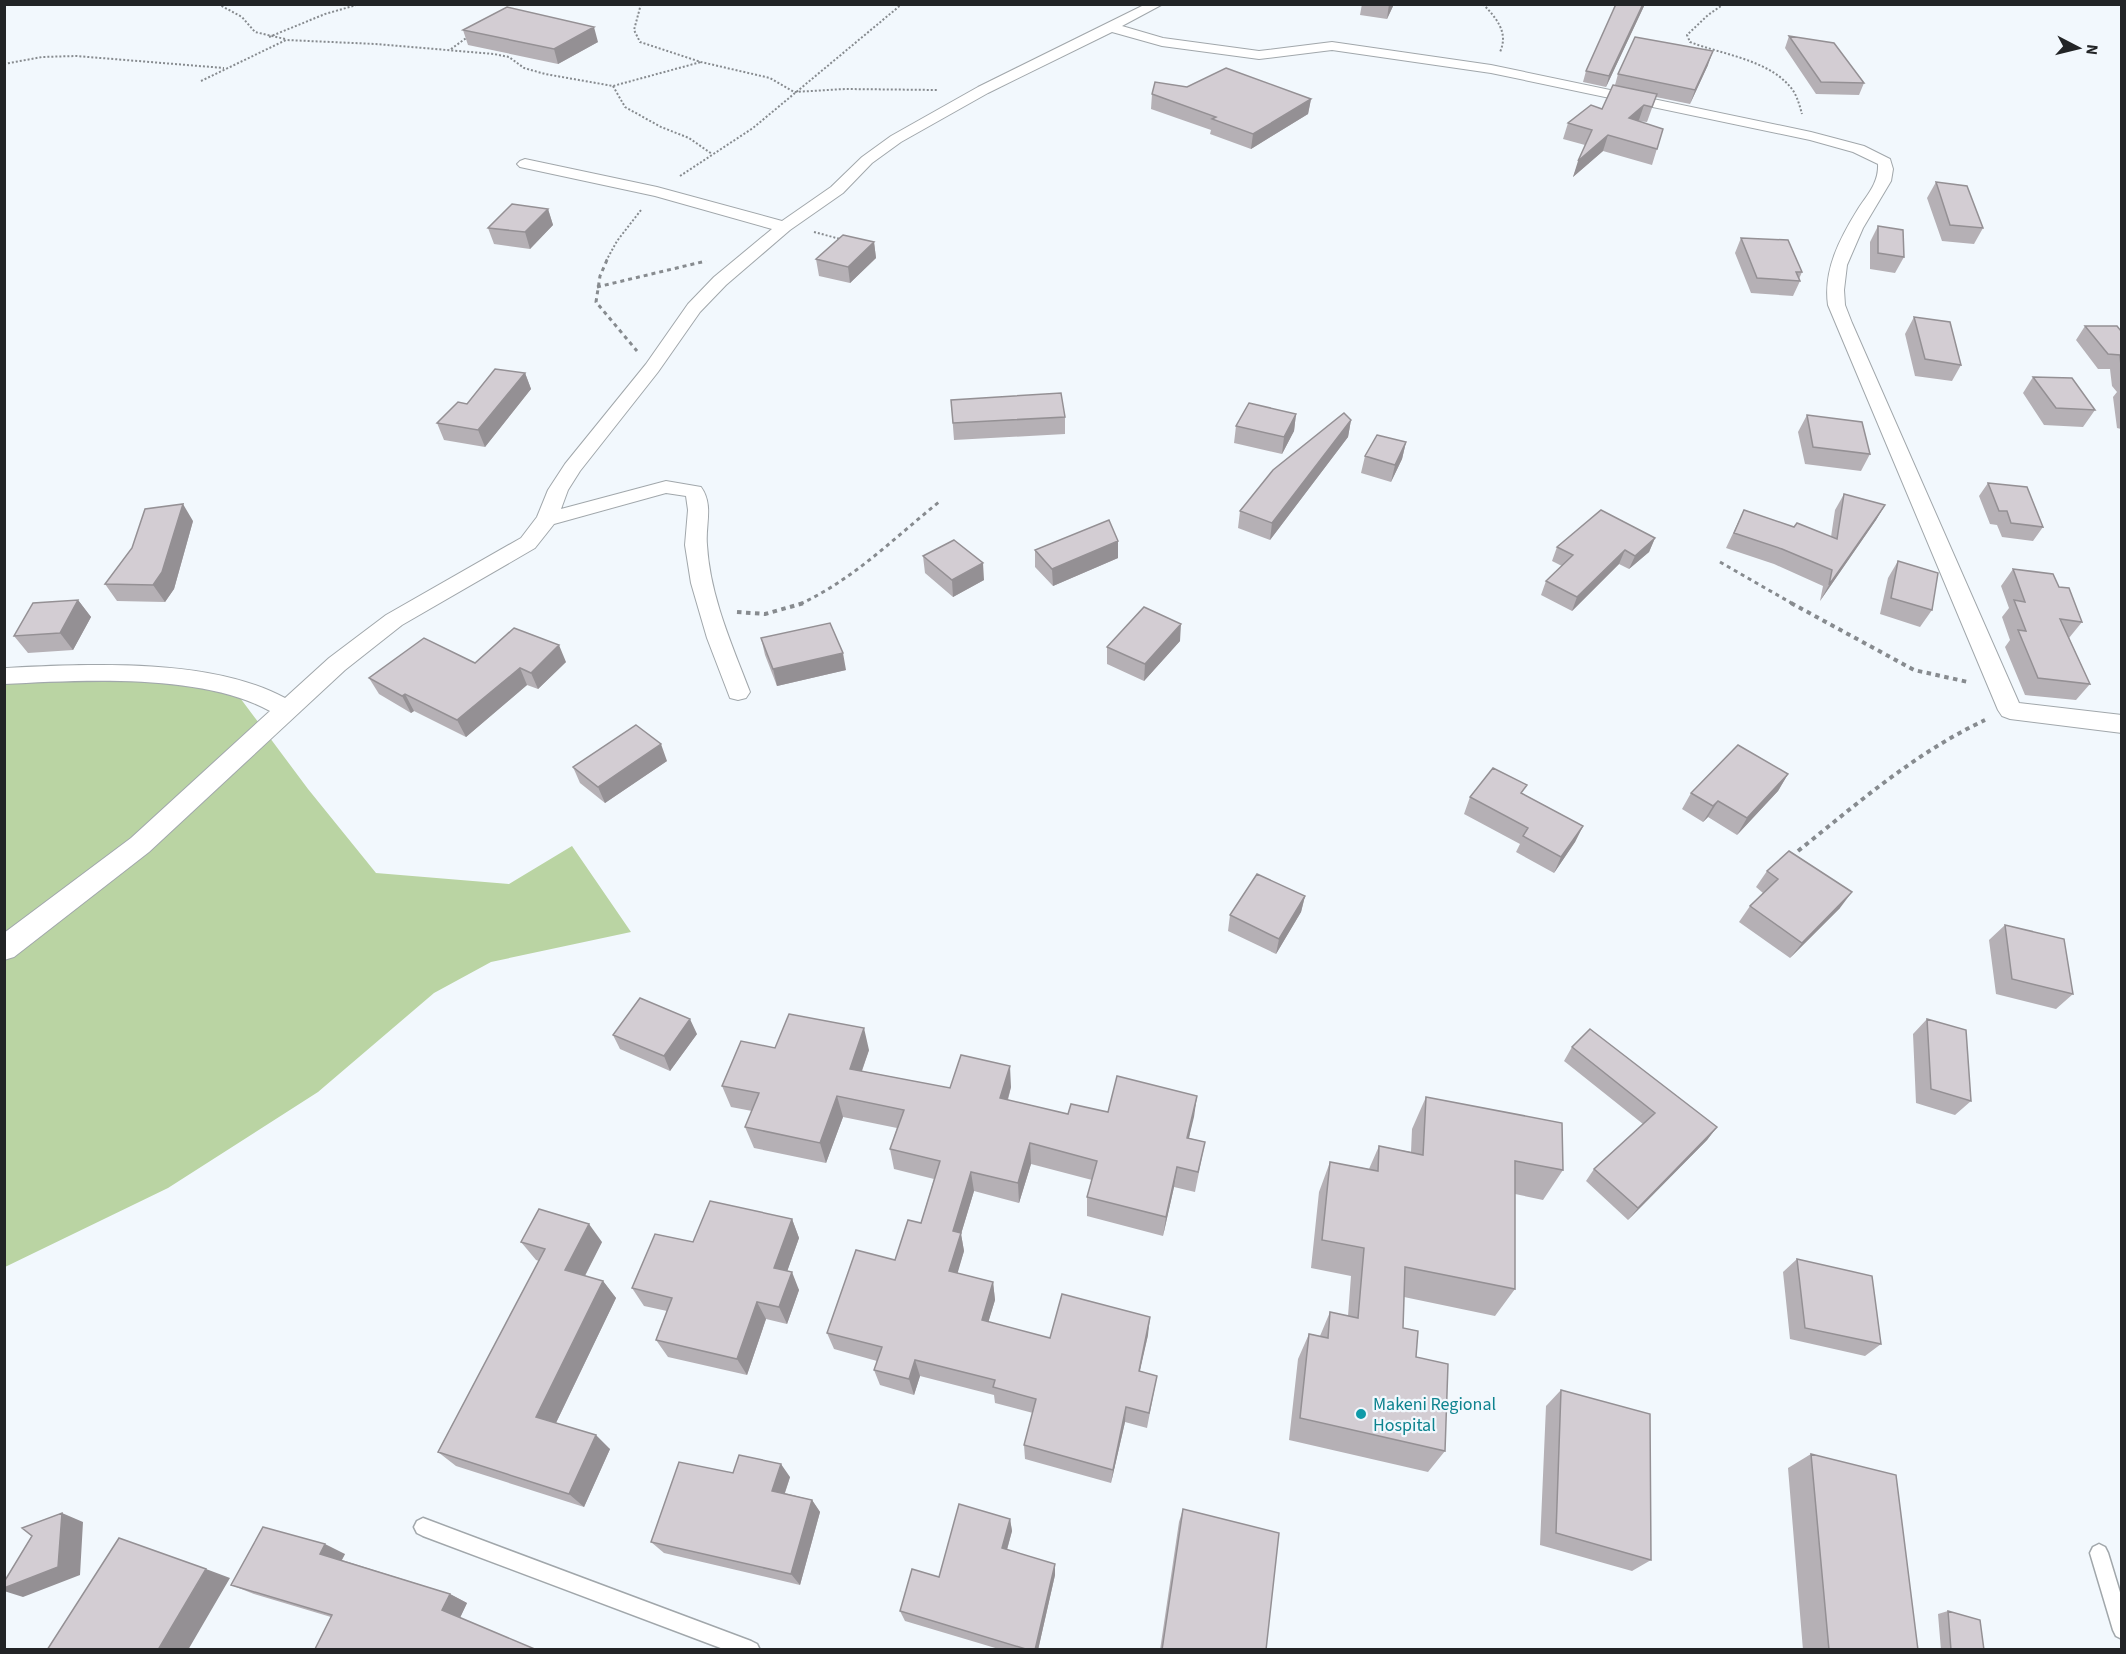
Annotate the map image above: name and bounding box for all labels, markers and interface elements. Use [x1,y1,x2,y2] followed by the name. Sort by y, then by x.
[2048,18,2108,78] north arrow
[2080,43,2103,56] text: N
[1373,1392,1496,1438] place label: Makeni Regional Hospital
[1354,1407,1368,1421] marker: Makeni Regional Hospital

